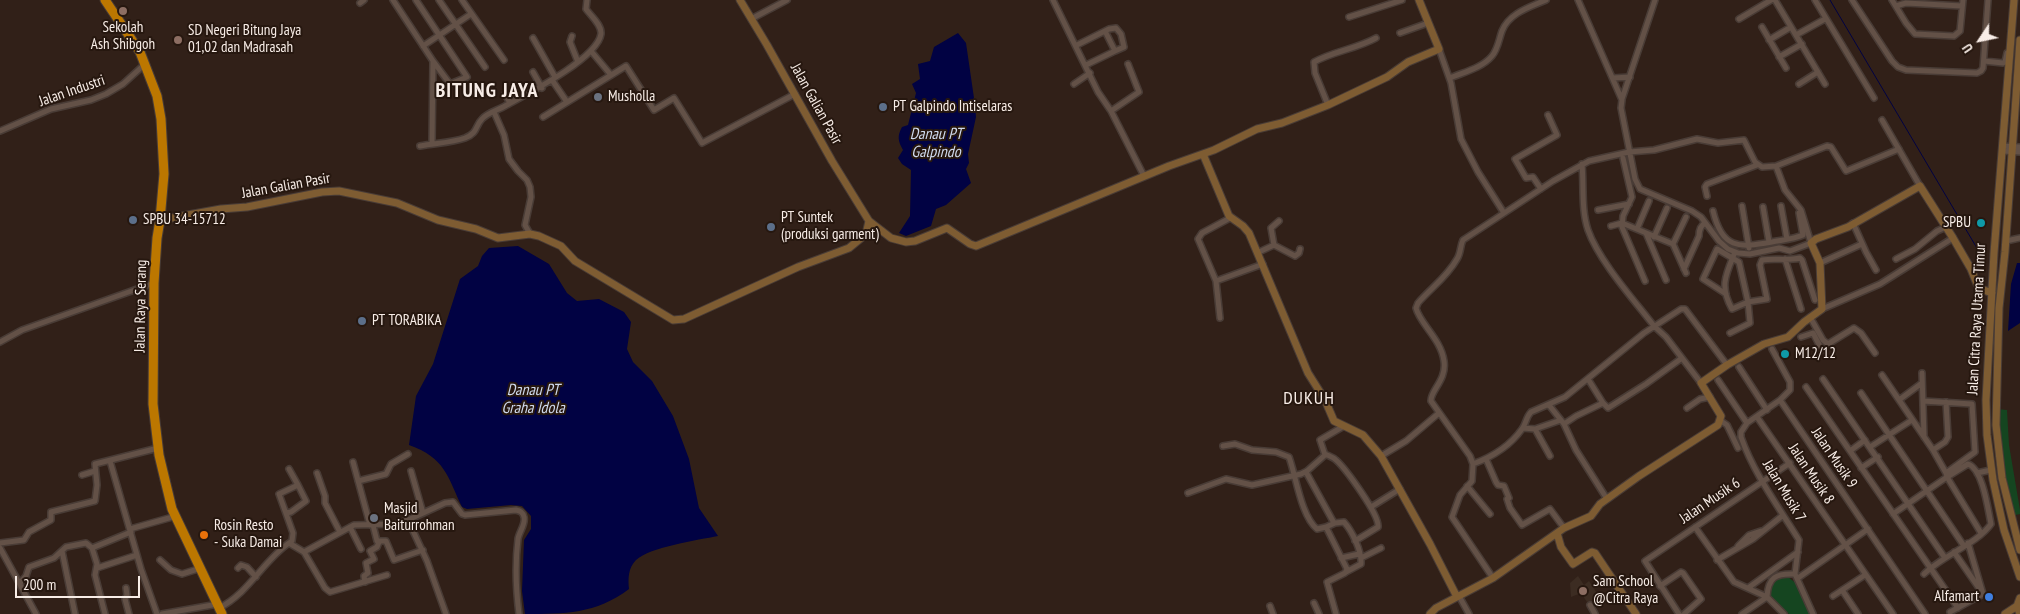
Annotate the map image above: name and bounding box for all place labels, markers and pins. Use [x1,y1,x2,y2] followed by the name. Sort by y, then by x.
[117,5,129,17] marker: Sekolah Ash Shibgoh
[91,19,155,54] place label: Sekolah Ash Shibgoh
[188,22,301,57] place label: SD Negeri Bitung Jaya 01,02 dan Madrasah
[172,34,184,46] marker: SD Negeri Bitung Jaya 01,02 dan Madrasah
[608,88,655,106] place label: Musholla
[592,91,604,103] marker: Musholla
[893,98,1012,116] place label: PT Galpindo Intiselaras
[877,101,889,113] marker: PT Galpindo Intiselaras
[781,209,879,244] place label: PT Suntek (produksi garment)
[143,211,226,229] place label: SPBU 34-15712
[127,214,139,226] marker: SPBU 34-15712
[1943,214,1971,232] place label: SPBU
[1975,217,1987,229] marker: SPBU
[765,221,777,233] marker: PT Suntek (produksi garment)
[372,312,441,330] place label: PT TORABIKA
[356,315,368,327] marker: PT TORABIKA
[1795,345,1836,363] place label: M12/12
[1779,348,1791,360] marker: M12/12
[384,500,455,535] place label: Masjid Baiturrohman
[368,512,380,524] marker: Masjid Baiturrohman
[214,517,282,552] place label: Rosin Resto - Suka Damai
[198,529,210,541] marker: Rosin Resto - Suka Damai
[1593,573,1658,608] place label: Sam School @Citra Raya
[1577,585,1589,597] marker: Sam School @Citra Raya
[1934,588,1979,606] place label: Alfamart
[1983,591,1995,603] marker: Alfamart

